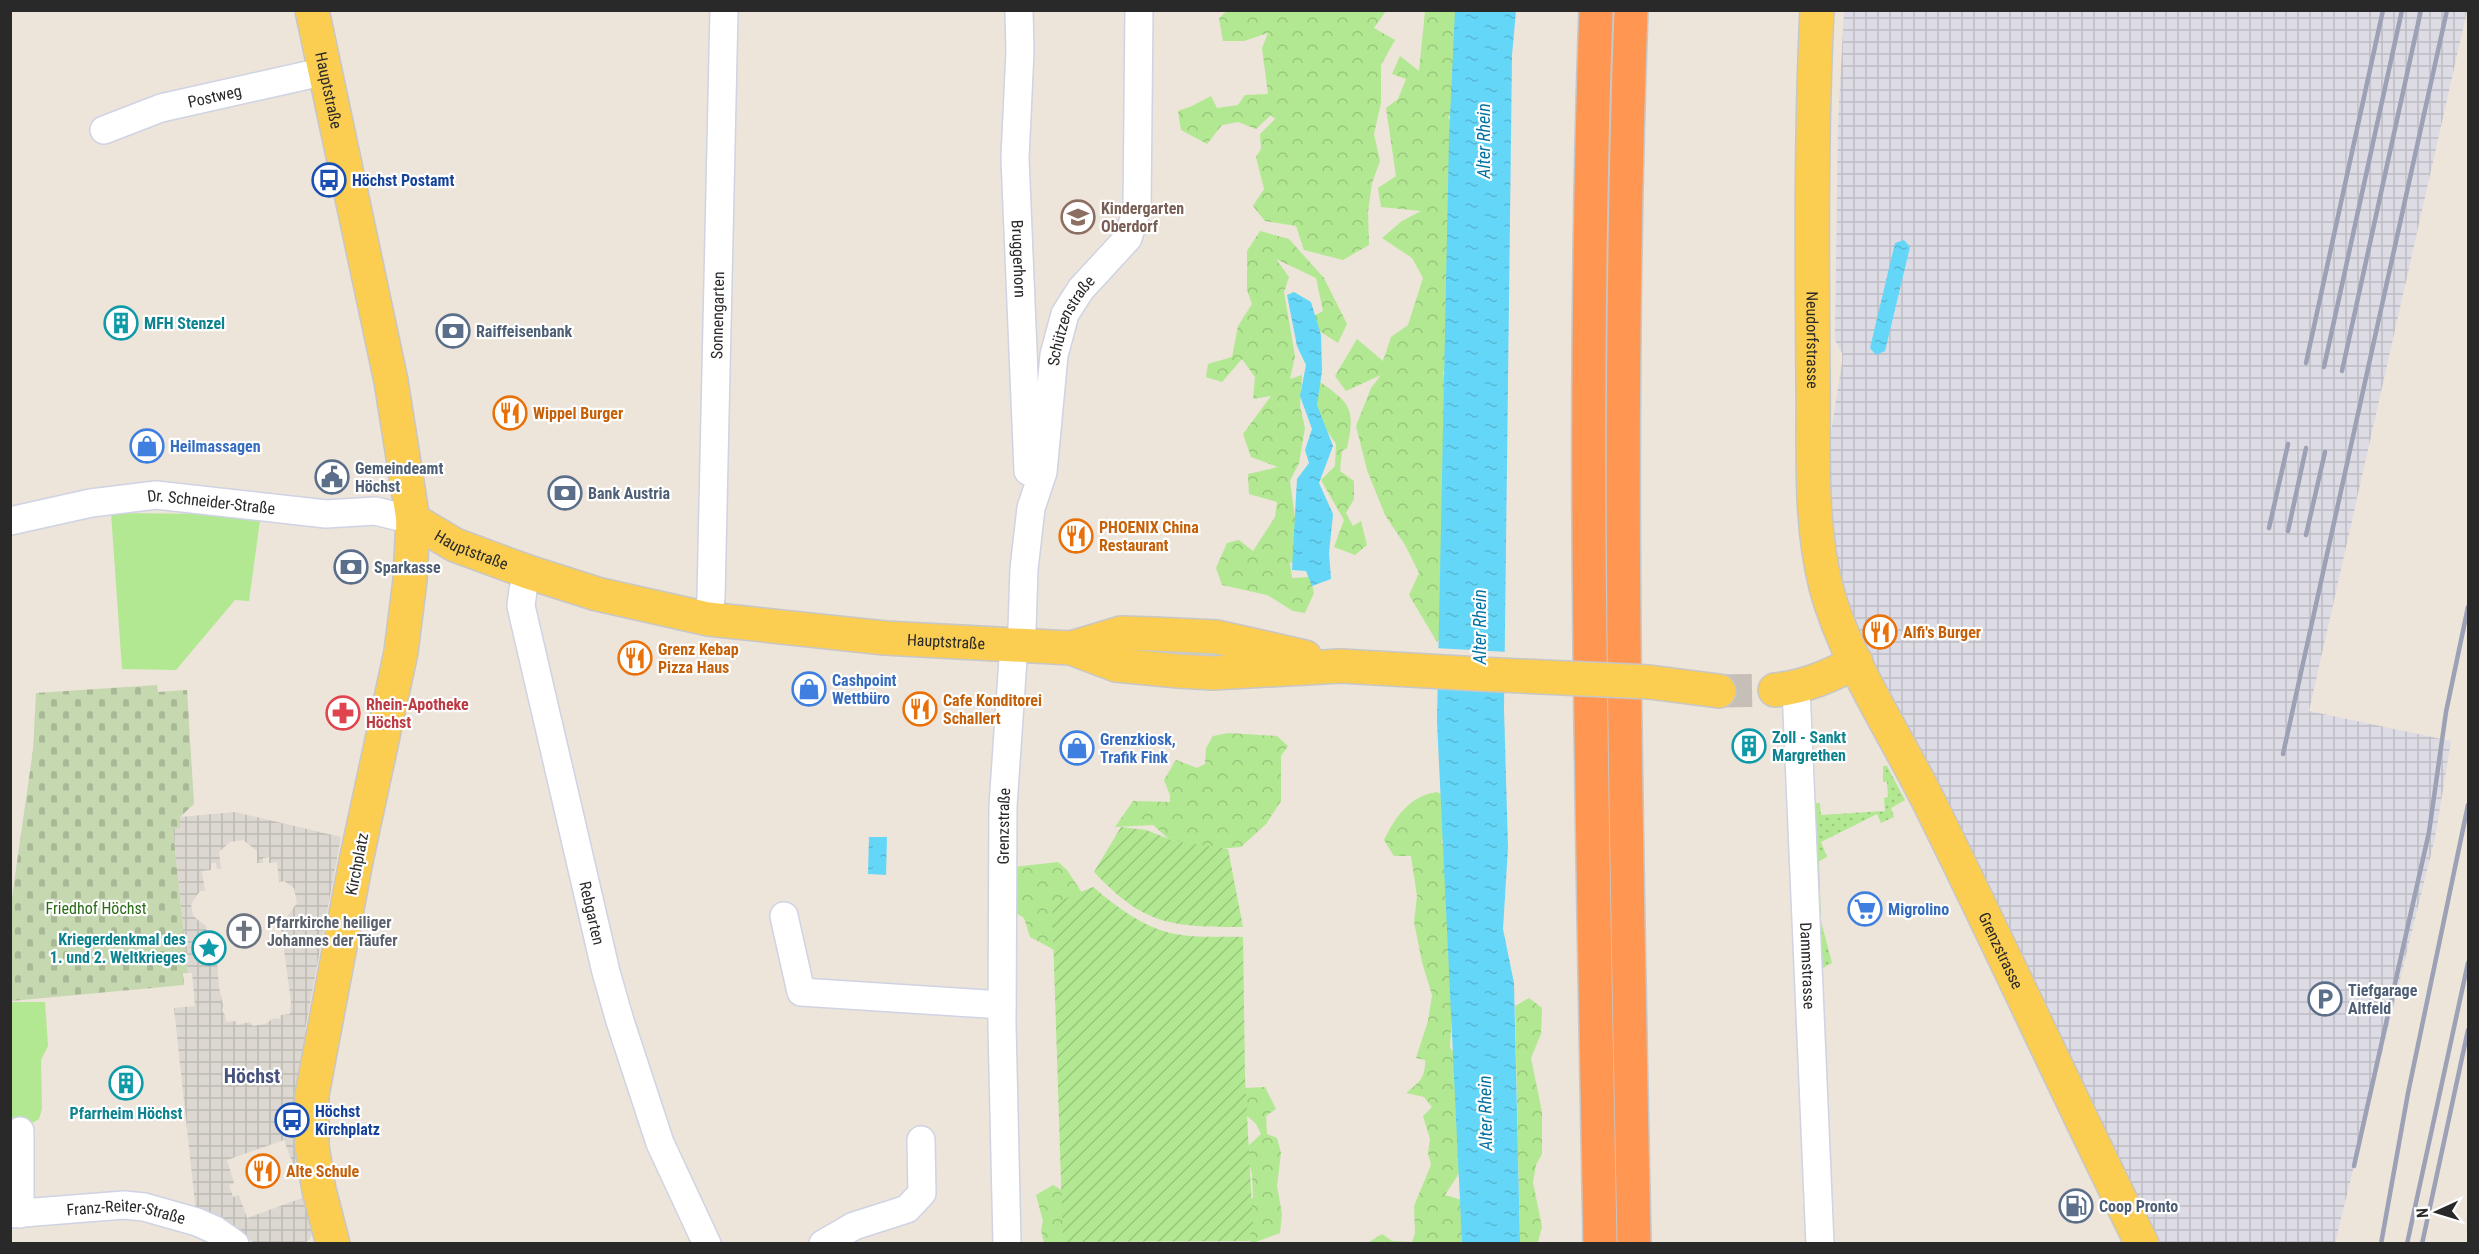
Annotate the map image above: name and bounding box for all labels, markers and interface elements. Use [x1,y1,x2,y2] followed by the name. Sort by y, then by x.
[312,50,347,130] street label: Hauptstraße
[186,81,243,111] street label: Postweg
[1473,103,1494,180] water label: Alter Rhein
[311,162,347,198] bus stop icon: Höchst Postamt
[352,171,454,190] place label: Höchst Postamt
[1060,199,1096,235] school or university icon: Kindergarten Oberdorf
[1101,199,1184,236] place label: Kindergarten Oberdorf
[1008,219,1030,298] street label: Bruggerhorn
[707,271,728,359] street label: Sonnengarten
[1044,271,1098,367] street label: Schützenstraße
[1803,291,1823,389] street label: Neudorfstrasse
[103,305,139,341] building icon: MFH Stenzel
[435,313,471,349] bank icon: Raiffeisenbank
[144,314,225,333] place label: MFH Stenzel
[476,322,573,341] place label: Raiffeisenbank
[492,395,528,431] restaurant icon: Wippel Burger
[533,404,623,423] place label: Wippel Burger
[129,428,165,464] shop icon: Heilmassagen
[170,437,261,456] place label: Heilmassagen
[314,459,350,495] public building icon: Gemeindeamt Höchst
[355,459,443,496] place label: Gemeindeamt Höchst
[547,475,583,511] bank icon: Bank Austria
[588,484,671,503] place label: Bank Austria
[146,486,276,518] street label: Dr. Schneider-Straße
[1058,518,1094,554] restaurant icon: PHOENIX China Restaurant
[1099,518,1199,555] place label: PHOENIX China Restaurant
[431,526,511,573] street label: Hauptstraße
[333,549,369,585] bank icon: Sparkasse
[374,558,441,577] place label: Sparkasse
[1469,589,1490,666] water label: Alter Rhein
[1862,614,1898,650] restaurant icon: Alfi's Burger
[1903,623,1981,642] place label: Alfi's Burger
[906,630,985,653] street label: Hauptstraße
[617,640,653,676] restaurant icon: Grenz Kebap Pizza Haus
[658,640,739,677] place label: Grenz Kebap Pizza Haus
[791,671,827,707] shop icon: Cashpoint Wettbüro
[832,671,897,708] place label: Cashpoint Wettbüro
[902,691,938,727] restaurant icon: Cafe Konditorei Schallert
[943,691,1042,728] place label: Cafe Konditorei Schallert
[325,695,361,731] pharmacy icon: Rhein-Apotheke Höchst
[366,695,469,732] place label: Rhein-Apotheke Höchst
[1731,728,1767,764] building icon: Zoll - Sankt Margrethen
[1772,728,1846,765] place label: Zoll - Sankt Margrethen
[1059,730,1095,766] shop icon: Grenzkiosk, Trafik Fink
[1100,730,1176,767] place label: Grenzkiosk, Trafik Fink
[993,787,1014,864] street label: Grenzstraße
[342,831,372,897] street label: Kirchplatz
[576,879,609,947] street label: Rebgarten
[1847,891,1883,927] supermarket icon: Migrolino
[45,899,147,918] park label: Friedhof Höchst
[1888,900,1949,919] place label: Migrolino
[1975,909,2028,992] street label: Grenzstrasse
[226,913,262,949] church icon: Pfarrkirche heiliger Johannes der Täufer
[267,913,397,950] place label: Pfarrkirche heiliger Johannes der Täufer
[1797,922,1819,1010] street label: Dammstrasse
[50,930,186,967] place label: Kriegerdenkmal des 1. und 2. Weltkrieges
[191,930,227,966] place icon: Kriegerdenkmal des 1. und 2. Weltkrieges
[2307,981,2343,1017] parking icon: Tiefgarage Altfeld
[2348,981,2418,1018] place label: Tiefgarage Altfeld
[224,1064,280,1088] district label: Höchst
[108,1065,144,1101] building icon: Pfarrheim Höchst
[1474,1075,1496,1152] water label: Alter Rhein
[274,1102,310,1138] bus stop icon: Höchst Kirchplatz
[315,1102,380,1139] place label: Höchst Kirchplatz
[70,1104,182,1123] place label: Pfarrheim Höchst
[245,1153,281,1189] restaurant icon: Alte Schule
[286,1162,360,1181] place label: Alte Schule
[2407,1182,2467,1242] north arrow
[2058,1188,2094,1224] fuel station icon: Coop Pronto
[66,1195,188,1228] street label: Franz-Reiter-Straße
[2099,1197,2178,1216] place label: Coop Pronto
[2413,1207,2432,1219] text: N

